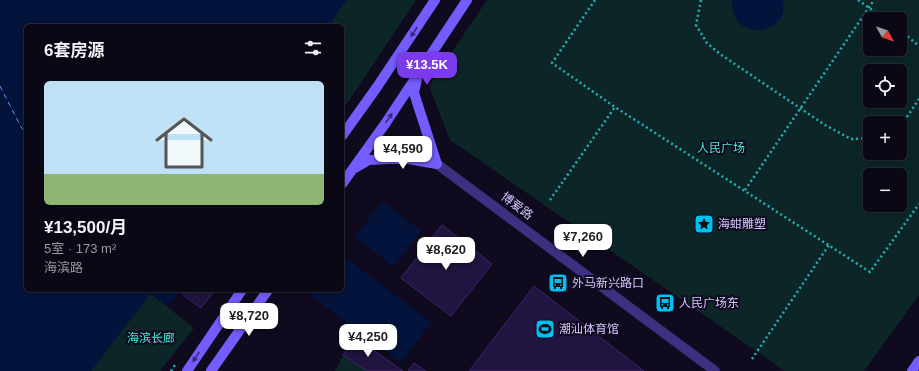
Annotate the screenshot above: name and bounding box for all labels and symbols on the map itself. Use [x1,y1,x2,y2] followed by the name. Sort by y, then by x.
[863,12,907,56] north arrow
[410,27,418,37] one-way arrow
[394,52,460,86] pin: ¥13.5K
[385,113,393,123] one-way arrow
[370,136,436,170] pin: ¥4,590
[697,141,745,155] park label: 人民广场
[498,190,536,222] street label: 博爱路
[693,213,715,235] place icon: 海蚶雕塑
[718,217,766,231] place label: 海蚶雕塑
[550,224,616,258] pin: ¥7,260
[413,237,479,271] pin: ¥8,620
[547,272,569,294] bus stop icon: 外马新兴路口
[572,276,644,290] place label: 外马新兴路口
[654,292,676,314] bus stop icon: 人民广场东
[679,296,739,310] place label: 人民广场东
[216,303,282,337] pin: ¥8,720
[534,318,556,340] sports icon: 潮汕体育馆
[559,322,619,336] place label: 潮汕体育馆
[335,324,401,358] pin: ¥4,250
[127,331,175,345] park label: 海滨长廊
[193,351,200,363] one-way arrow

